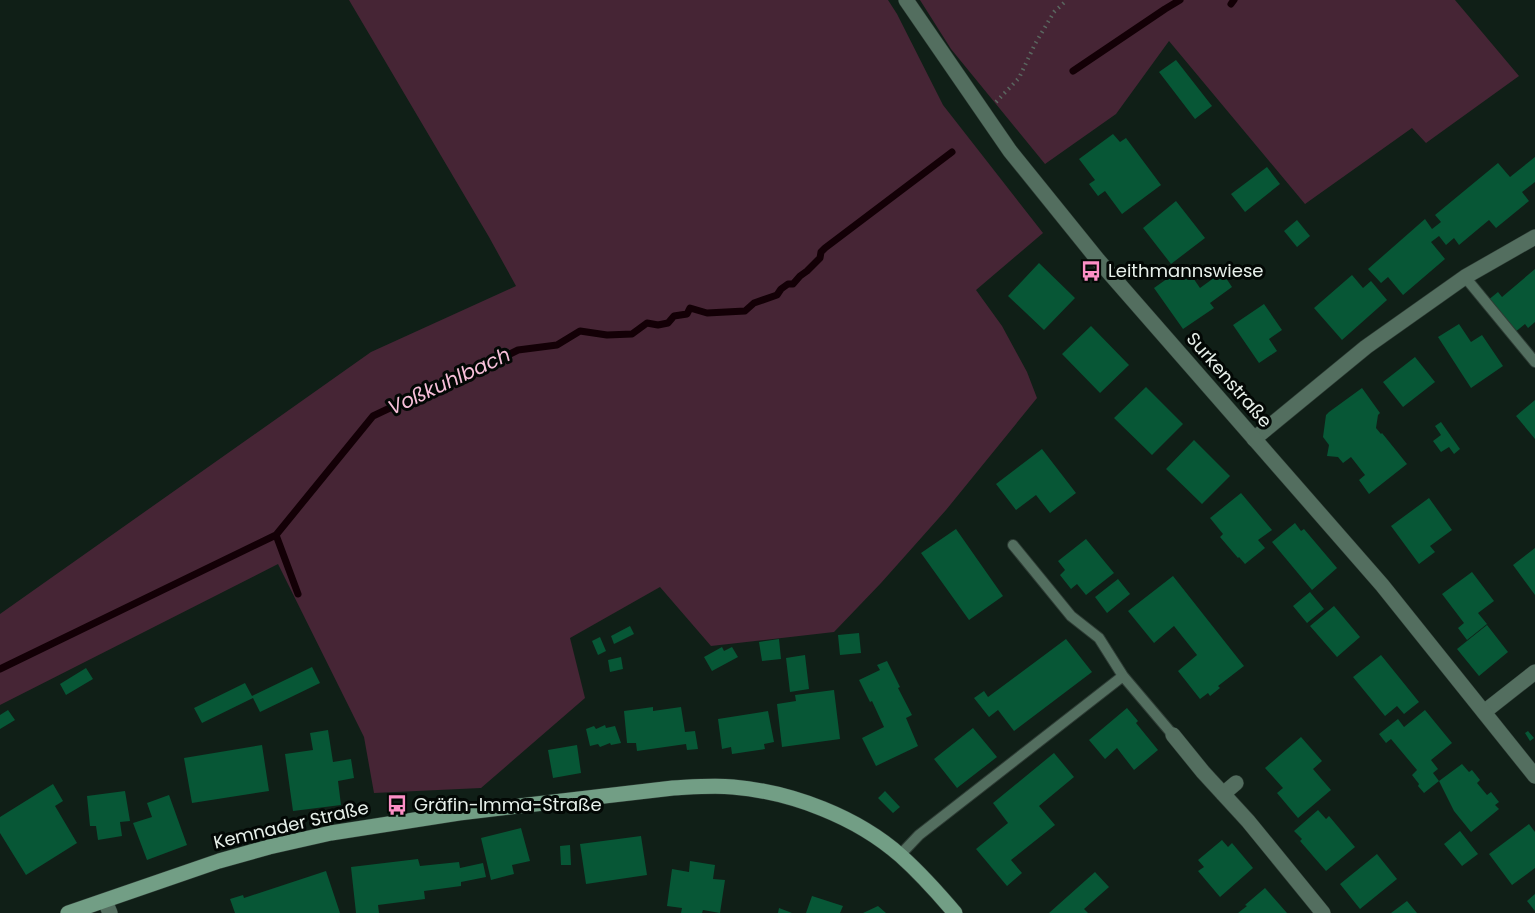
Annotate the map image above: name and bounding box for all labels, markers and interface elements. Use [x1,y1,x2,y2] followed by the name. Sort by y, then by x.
[1108,258,1263,283] place label: Leithmannswiese
[1079,259,1103,283] bus stop icon: Leithmannswiese
[1181,327,1278,433] street label: Surkenstraße
[383,340,515,422] water label: Voßkuhlbach
[414,792,602,817] place label: Gräfin-Imma-Straße
[385,793,409,817] bus stop icon: Gräfin-Imma-Straße
[211,795,371,855] street label: Kemnader Straße

